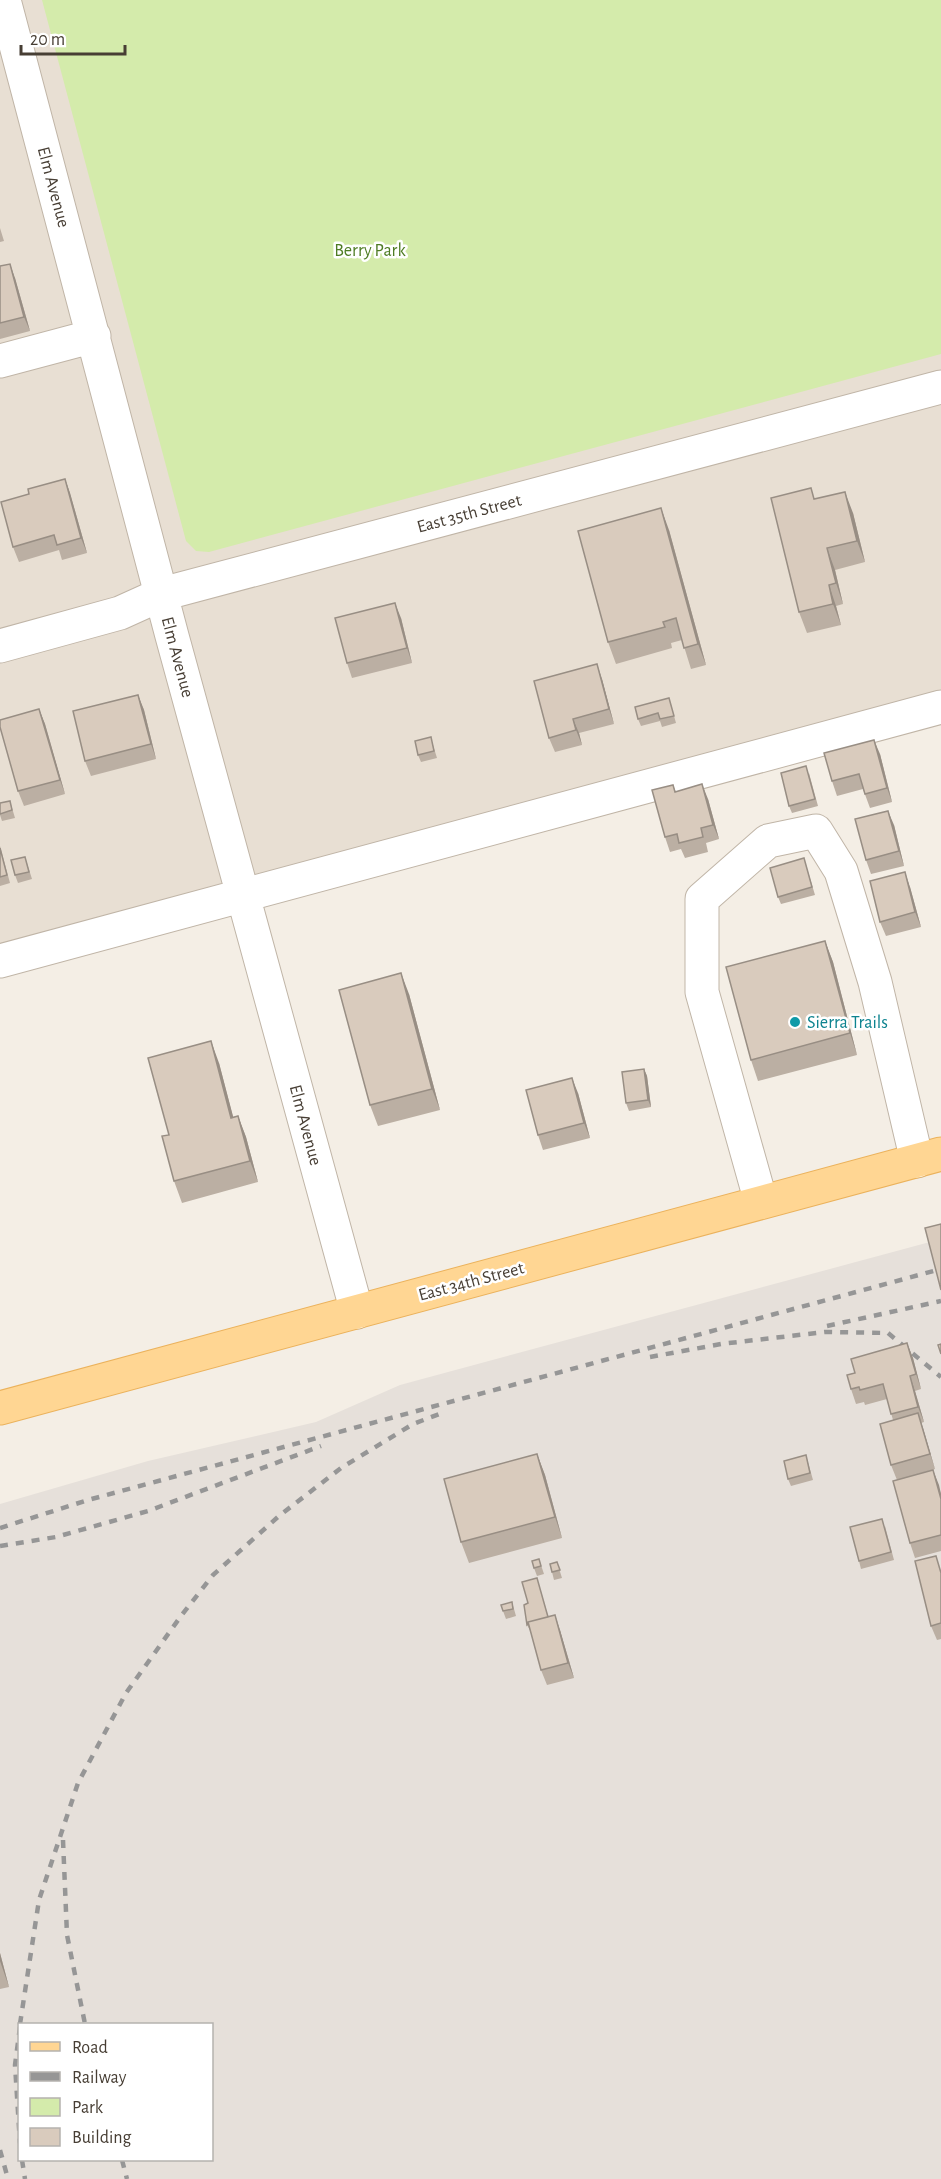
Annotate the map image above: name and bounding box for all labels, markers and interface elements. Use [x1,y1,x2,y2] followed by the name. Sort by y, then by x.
[21,18,124,56] scale bar
[30,31,65,49] text: 20 m
[34,145,72,230] street label: Elm Avenue
[334,242,406,260] park label: Berry Park
[415,491,524,537] street label: East 35th Street
[158,615,196,700] street label: Elm Avenue
[807,1014,888,1032] place label: Sierra Trails
[788,1015,802,1029] marker: Sierra Trails
[286,1083,324,1168] street label: Elm Avenue
[417,1259,526,1305] street label: East 34th Street
[18,2023,213,2161] legend
[72,2039,108,2057] text: Road
[72,2069,127,2087] text: Railway
[72,2099,104,2117] text: Park
[72,2129,132,2147] text: Building

